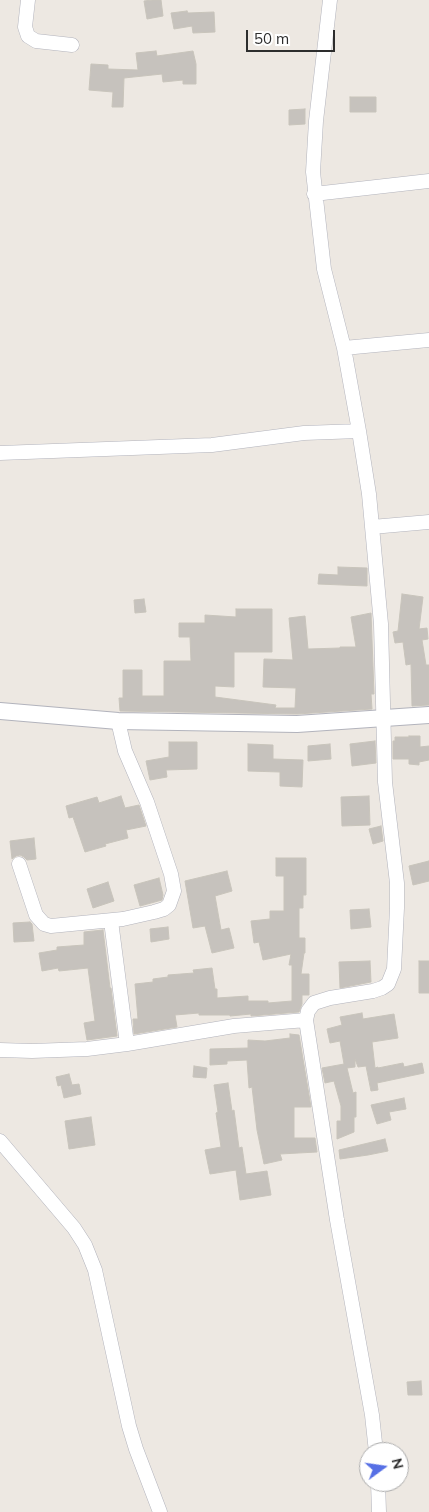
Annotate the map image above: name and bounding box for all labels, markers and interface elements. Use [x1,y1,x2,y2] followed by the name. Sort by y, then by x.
[249,20,338,52] scale bar
[254,29,289,48] text: 50 m
[359,1442,409,1492] north arrow
[388,1456,408,1471] text: N

